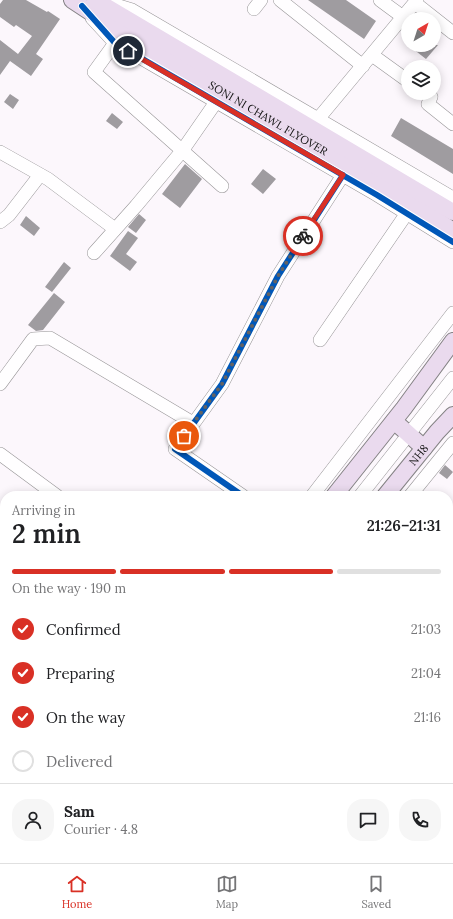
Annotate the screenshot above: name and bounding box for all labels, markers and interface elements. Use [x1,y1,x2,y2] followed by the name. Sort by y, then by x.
[401,12,441,52] north arrow
[401,12,441,100] map controls
[111,34,145,68] pin
[117,40,139,62] icon: home
[401,60,441,100] button: layers
[206,78,330,158] street label: SONI NI CHAWL FLYOVER
[283,216,323,256] courier
[292,225,314,247] icon: bike
[167,419,201,453] pin
[173,425,195,447] icon: bag
[406,441,431,468] street label: NH8
[12,502,75,519] text: Arriving in
[367,516,441,535] text: 21:26–21:31
[12,517,81,550] text: 2 min
[12,580,126,597] text: On the way · 190 m
[12,618,34,640] icon: check
[46,620,121,639] text: Confirmed
[411,621,441,638] text: 21:03
[12,662,34,684] icon: check
[46,664,114,683] text: Preparing
[411,665,441,682] text: 21:04
[12,706,34,728] icon: check
[46,708,125,727] text: On the way
[414,709,441,726] text: 21:16
[46,752,113,771] text: Delivered
[12,799,54,841] button: person
[347,799,389,841] button: chat
[399,799,441,841] button: phone
[64,802,95,821] text: Sam
[64,821,138,838] text: Courier · 4.8
[62,873,92,911] tab: Home
[216,873,238,911] tab: Map
[361,873,391,911] tab: Saved

